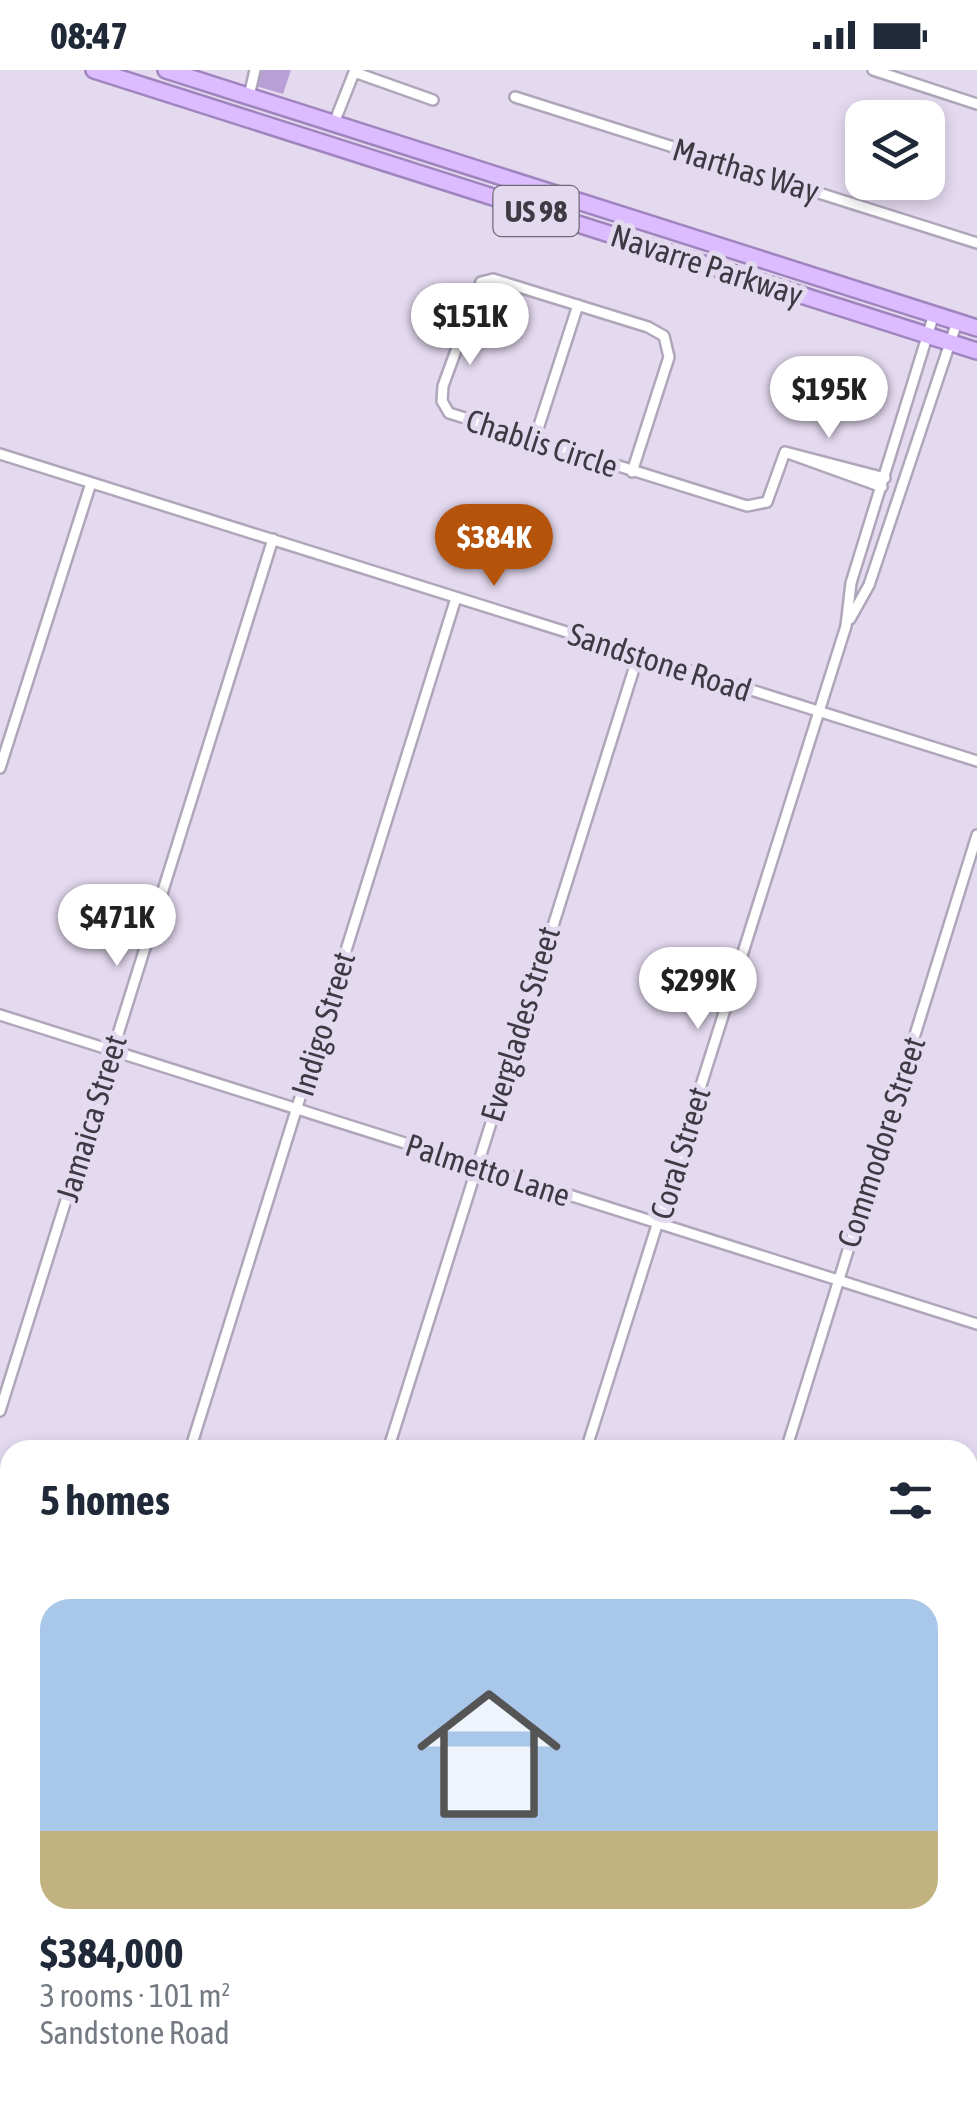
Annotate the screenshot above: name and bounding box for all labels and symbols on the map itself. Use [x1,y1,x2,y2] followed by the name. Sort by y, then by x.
[668,130,824,210] street label: Marthas Way
[494,186,578,236] road number: US 98
[606,217,808,313] street label: Navarre Parkway
[400,283,540,368] pin: $151K
[759,356,899,441] pin: $195K
[462,401,622,485] street label: Chablis Circle
[424,504,564,589] pin: $384K
[564,615,756,709] street label: Sandstone Road
[47,884,187,969] pin: $471K
[473,922,567,1126] street label: Everglades Street
[284,947,362,1101] street label: Indigo Street
[628,947,768,1032] pin: $299K
[48,1030,134,1206] street label: Jamaica Street
[830,1032,932,1252] street label: Commodore Street
[642,1082,718,1224] street label: Coral Street
[401,1126,575,1214] street label: Palmetto Lane

